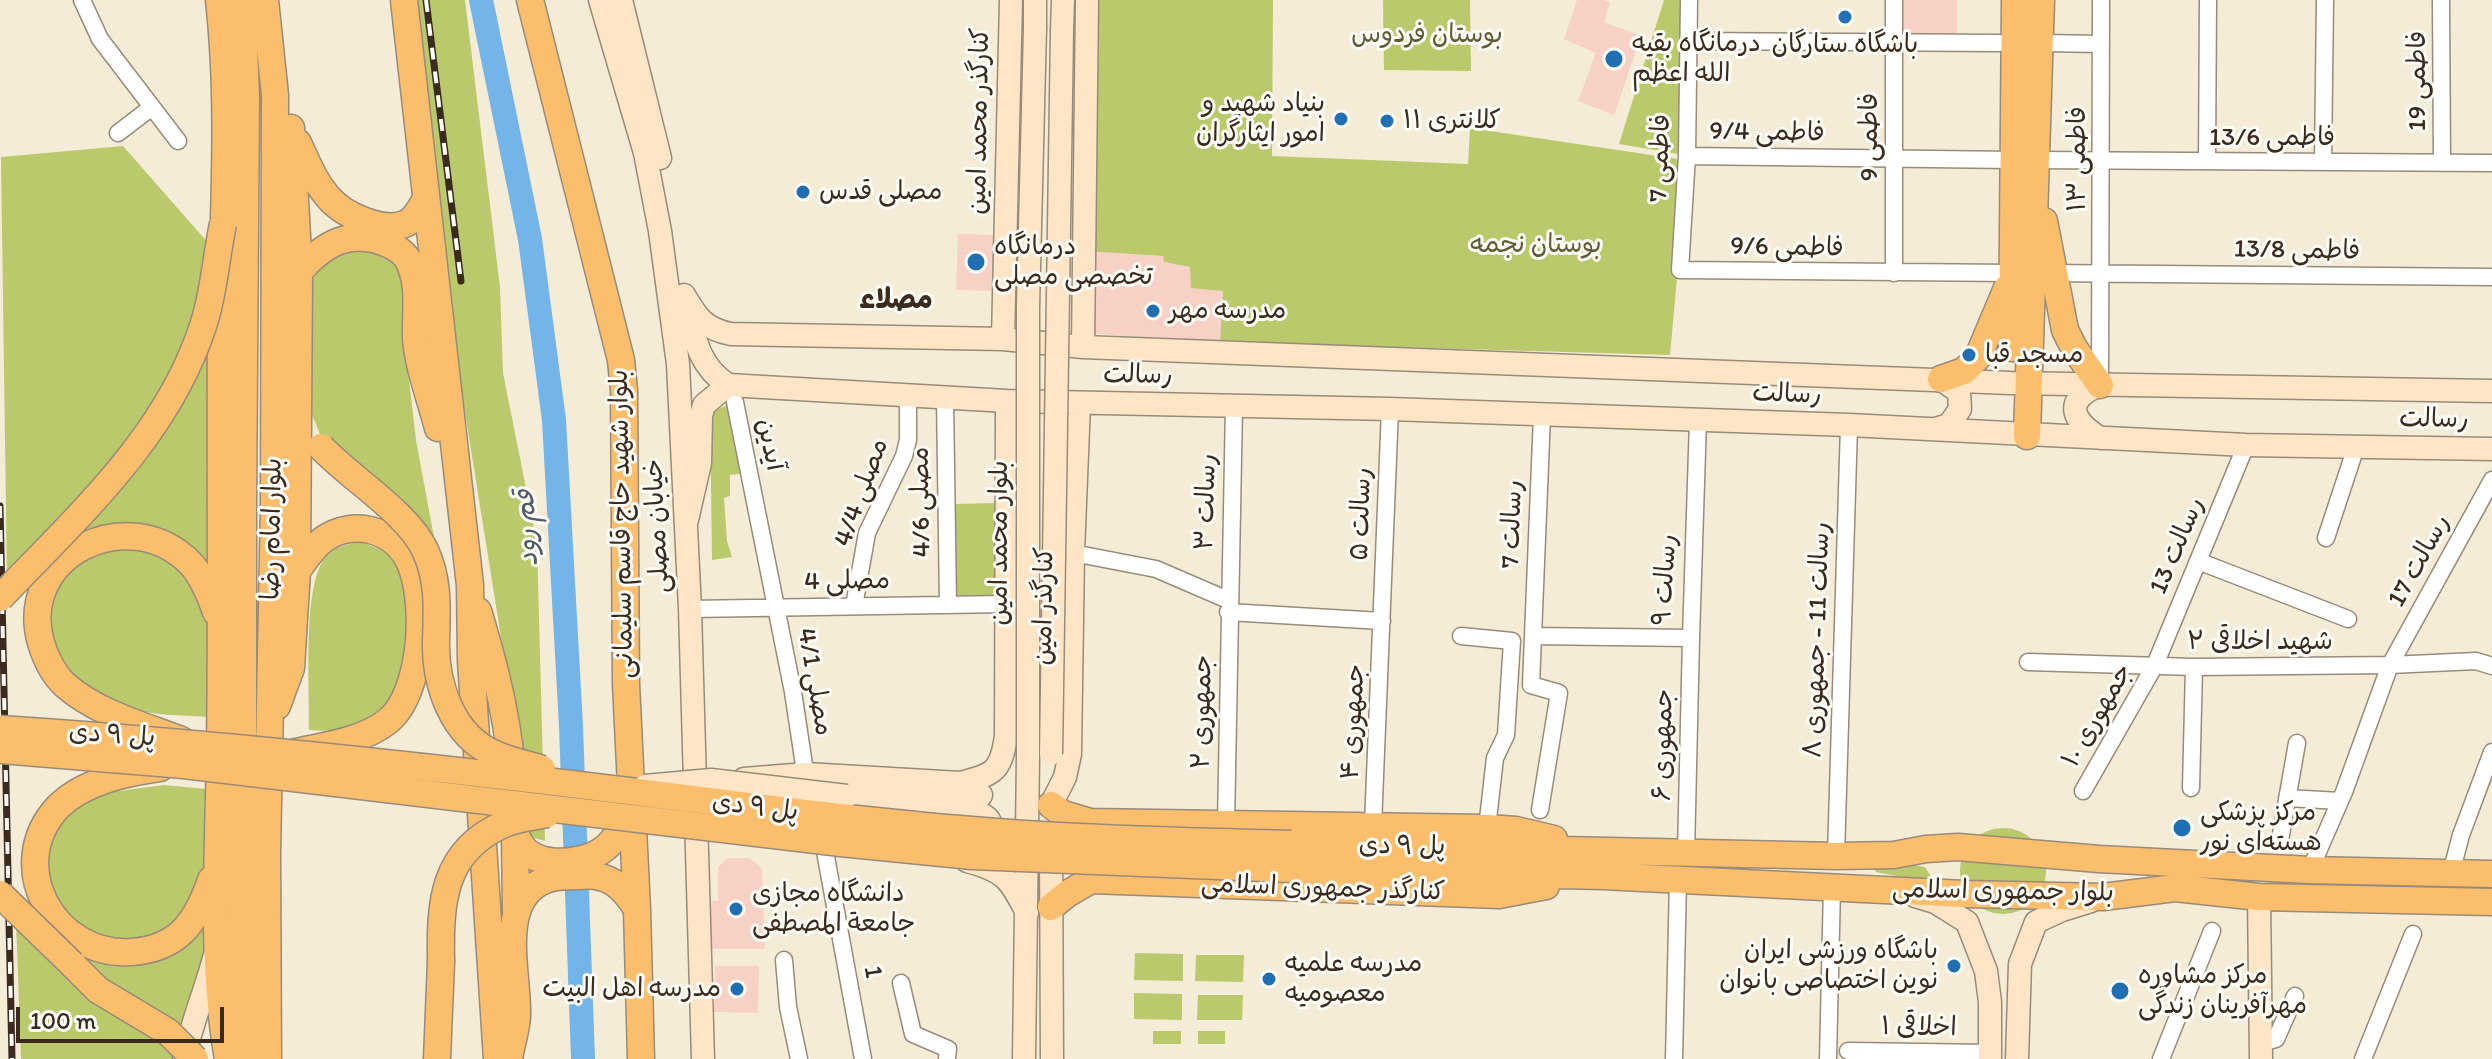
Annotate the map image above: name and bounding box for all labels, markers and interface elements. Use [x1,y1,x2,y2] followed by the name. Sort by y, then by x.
[1836,8,1854,26] marker: باشگاه ستارگان
[1351,19,1503,51] park label: بوستان فردوس
[963,27,997,215] street label: کنارگذر محمد امین
[1632,28,1761,90] place label: درمانگاه بقیه الله اعظم
[1772,29,1918,61] place label: باشگاه ستارگان
[2402,31,2434,131] street label: فاطمی 19
[1603,48,1625,70] marker: درمانگاه بقیه الله اعظم
[1196,88,1325,150] place label: بنیاد شهید و امور ایثارگران
[1854,93,1886,181] street label: فاطمی 9
[1403,105,1501,137] place label: کلانتری ۱۱
[2062,106,2094,212] street label: فاطمی ۱۳
[1332,110,1350,128] marker: بنیاد شهید و امور ایثارگران
[1378,112,1396,130] marker: کلانتری ۱۱
[1644,114,1678,202] street label: فاطمی 7
[1709,116,1825,150] street label: فاطمی 9/4
[2209,122,2335,154] street label: فاطمی 13/6
[819,176,942,208] place label: مصلی قدس
[794,183,812,201] marker: مصلی قدس
[1470,229,1602,261] park label: بوستان نجمه
[994,231,1153,292] place label: درمانگاه تخصصی مصلی
[1730,231,1844,265] street label: فاطمی 9/6
[2234,234,2360,268] street label: فاطمی 13/8
[965,251,987,273] marker: درمانگاه تخصصی مصلی
[859,284,933,318] district label: مصلاء
[1169,295,1286,327] place label: مدرسه مهر
[1144,302,1162,320] marker: مدرسه مهر
[1985,339,2083,371] place label: مسجد قبا
[1960,346,1978,364] marker: مسجد قبا
[1103,360,1173,392] street label: رسالت
[605,369,641,679] street label: بلوار شهید حاج قاسم سلیمانی
[1752,378,1822,412] street label: رسالت
[2399,404,2469,436] street label: رسالت
[748,416,790,474] street label: آیدین
[828,435,896,551] street label: مصلی 4/4
[905,446,939,558] street label: مصلی 4/6
[1190,453,1224,551] street label: رسالت ۳
[256,458,290,600] street label: بلوار امام رضا
[639,458,677,594] street label: خیابان مصلی
[984,461,1016,625] street label: بلوار محمد امین
[1345,467,1379,561] street label: رسالت ۵
[1496,479,1530,569] street label: رسالت 7
[509,489,547,567] water label: قم رود
[2144,493,2212,599] street label: رسالت 13
[2382,509,2458,613] street label: رسالت 17
[1798,521,1838,759] street label: رسالت 11 - جمهوری ۸
[1647,533,1685,627] street label: رسالت ۹
[1028,546,1062,666] street label: کنارگذر امین
[804,566,890,598] street label: مصلی 4
[789,626,839,738] street label: مصلی 4/1
[2187,626,2333,658] street label: شهید اخلاقی ۲
[1186,655,1220,769] street label: جمهوری ۲
[2056,659,2140,773] street label: جمهوری ۱۰
[1335,663,1373,781] street label: جمهوری ۴
[1647,689,1681,801] street label: جمهوری ۶
[68,717,156,755] street label: پل ۹ دی
[710,787,800,829] street label: پل ۹ دی
[2200,797,2322,858] place label: مرکز پزشکی هسته‌ای نور
[2171,817,2193,839] marker: مرکز پزشکی هسته‌ای نور
[1358,831,1446,863] street label: پل ۹ دی
[1200,869,1446,909] street label: کنارگذر جمهوری اسلامی
[1892,874,2114,910] street label: بلوار جمهوری اسلامی
[752,878,915,940] place label: دانشگاه مجازی جامعة المصطفی
[727,900,745,918] marker: دانشگاه مجازی جامعة المصطفی
[1719,935,1938,996] place label: باشگاه ورزشی ایران نوین اختصاصی بانوان
[1285,948,1422,1010] place label: مدرسه علمیه معصومیه
[1945,957,1963,975] marker: باشگاه ورزشی ایران نوین اختصاصی بانوان
[2138,960,2307,1022] place label: مرکز مشاوره مهرآفرینان زندگی
[856,963,888,981] street label: 1
[1260,970,1278,988] marker: مدرسه علمیه معصومیه
[542,973,721,1005] place label: مدرسه اهل البیت
[728,980,746,998] marker: مدرسه اهل البیت
[2109,980,2131,1002] marker: مرکز مشاوره مهرآفرینان زندگی
[20,991,228,1041] scale bar
[30,1006,96,1035] text: 100 m
[1881,1012,1957,1044] street label: اخلاقی ۱

